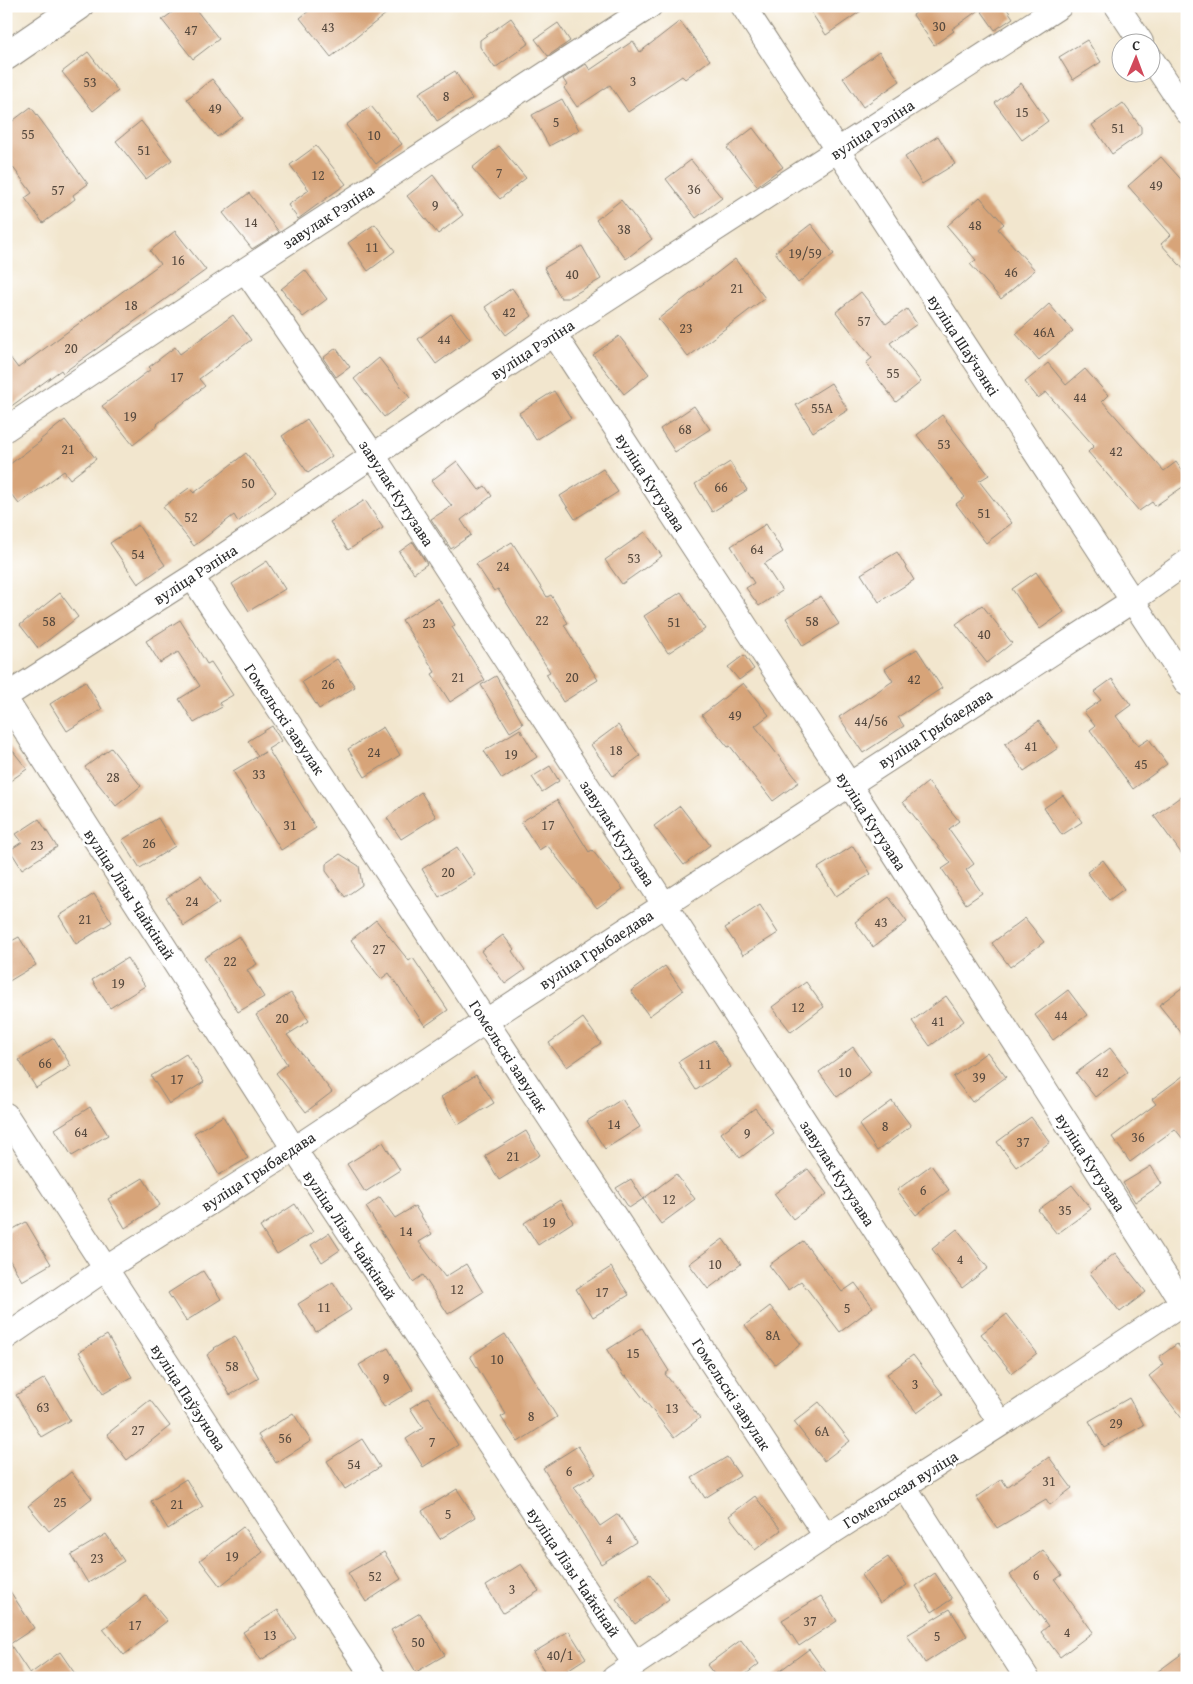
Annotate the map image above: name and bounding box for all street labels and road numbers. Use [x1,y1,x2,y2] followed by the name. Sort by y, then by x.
[825,93,919,165] street label: вуліца Рэпіна
[277,177,379,255] street label: завулак Рэпіна
[922,289,1006,401] street label: вуліца Шаўчэнкі
[485,313,579,385] street label: вуліца Рэпіна
[610,428,692,536] street label: вуліца Кутузава
[354,435,441,551] street label: завулак Кутузава
[148,538,242,610] street label: вуліца Рэпіна
[239,658,332,780] street label: Гомельскі завулак
[873,682,997,774] street label: вуліца Грыбаедава
[831,767,913,875] street label: вуліца Кутузава
[575,775,662,891] street label: завулак Кутузава
[79,824,182,965] street label: вуліца Лізы Чайкінай
[534,903,658,995] street label: вуліца Грыбаедава
[464,995,555,1118] street label: Гомельскі завулак
[1050,1108,1132,1216] street label: вуліца Кутузава
[795,1115,882,1231] street label: завулак Кутузава
[196,1125,320,1217] street label: вуліца Грыбаедава
[298,1165,403,1305] street label: вуліца Лізы Чайкінай
[687,1333,778,1456] street label: Гомельскі завулак
[145,1339,233,1456] street label: вуліца Паўзунова
[838,1444,963,1534] street label: Гомельская вуліца
[522,1502,627,1642] street label: вуліца Лізы Чайкінай

